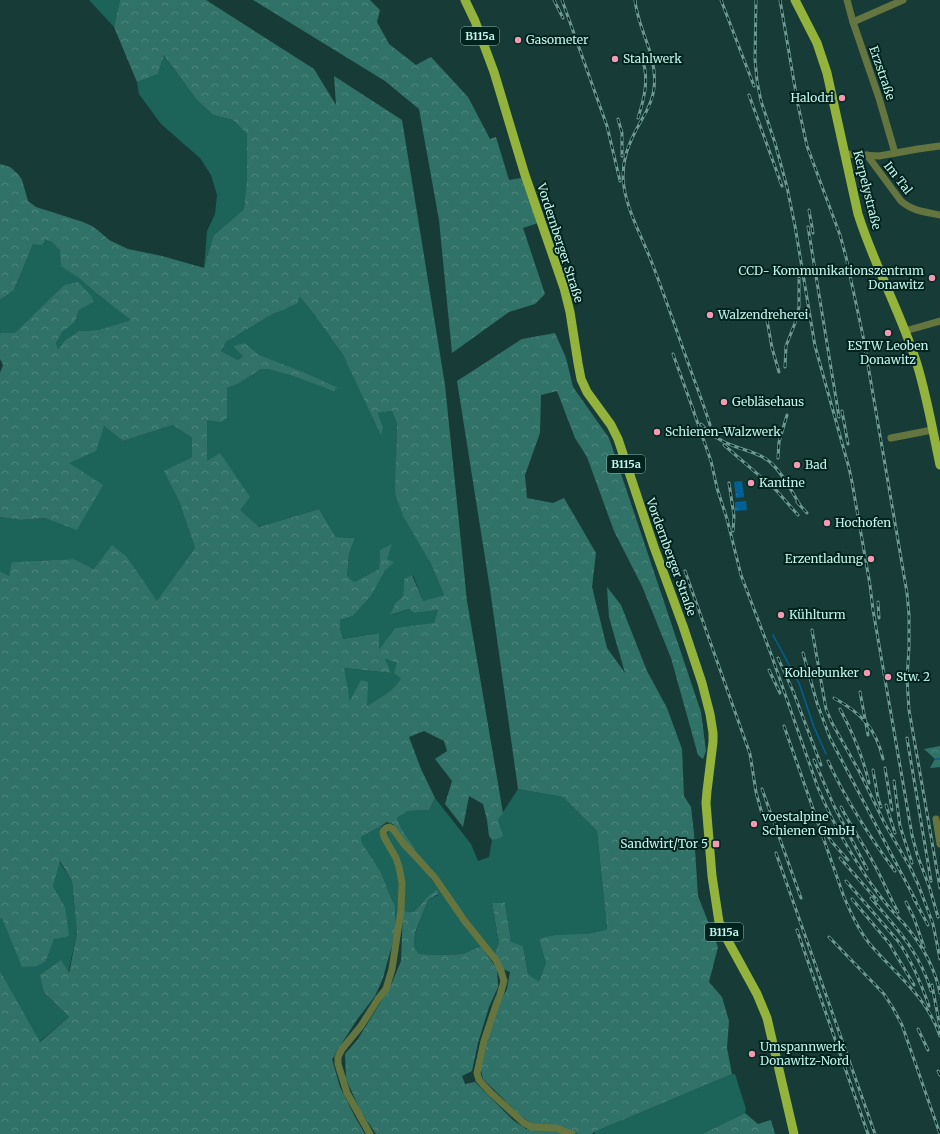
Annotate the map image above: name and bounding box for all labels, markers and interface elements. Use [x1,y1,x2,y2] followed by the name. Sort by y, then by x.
[461,27,499,45] road number: B115a
[526,32,589,47] place label: Gasometer
[513,35,523,45] marker: Gasometer
[866,44,899,102] street label: Erzstraße
[623,51,682,66] place label: Stahlwerk
[610,54,620,64] marker: Stahlwerk
[790,90,834,105] place label: Halodri
[837,93,847,103] marker: Halodri
[850,149,885,231] street label: Kerpelystraße
[881,158,916,197] street label: Im Tal
[534,180,587,304] street label: Vordernberger Straße
[738,263,924,292] place label: CCD- Kommunikationszentrum Donawitz
[927,273,937,283] marker: CCD- Kommunikationszentrum Donawitz
[717,307,808,322] place label: Walzendreherei
[705,310,715,320] marker: Walzendreherei
[883,328,893,338] marker: ESTW Leoben Donawitz
[847,338,929,367] place label: ESTW Leoben Donawitz
[732,394,804,409] place label: Gebläsehaus
[719,397,729,407] marker: Gebläsehaus
[665,424,781,439] place label: Schienen-Walzwerk
[652,427,662,437] marker: Schienen-Walzwerk
[607,455,645,473] road number: B115a
[805,457,827,472] place label: Bad
[792,460,802,470] marker: Bad
[759,475,805,490] place label: Kantine
[746,478,756,488] marker: Kantine
[643,495,700,618] street label: Vordernberger Straße
[835,515,891,530] place label: Hochofen
[822,518,832,528] marker: Hochofen
[785,551,864,566] place label: Erzentladung
[866,554,876,564] marker: Erzentladung
[789,607,846,622] place label: Kühlturm
[776,610,786,620] marker: Kühlturm
[784,665,860,680] place label: Kohlebunker
[862,668,872,678] marker: Kohlebunker
[896,669,930,684] place label: Stw. 2
[883,672,893,682] marker: Stw. 2
[761,809,855,838] place label: voestalpine Schienen GmbH
[749,819,759,829] marker: voestalpine Schienen GmbH
[620,836,708,851] place label: Sandwirt/Tor 5
[711,839,721,849] marker: Sandwirt/Tor 5
[705,923,743,941] road number: B115a
[760,1039,849,1068] place label: Umspannwerk Donawitz-Nord
[747,1049,757,1059] marker: Umspannwerk Donawitz-Nord

